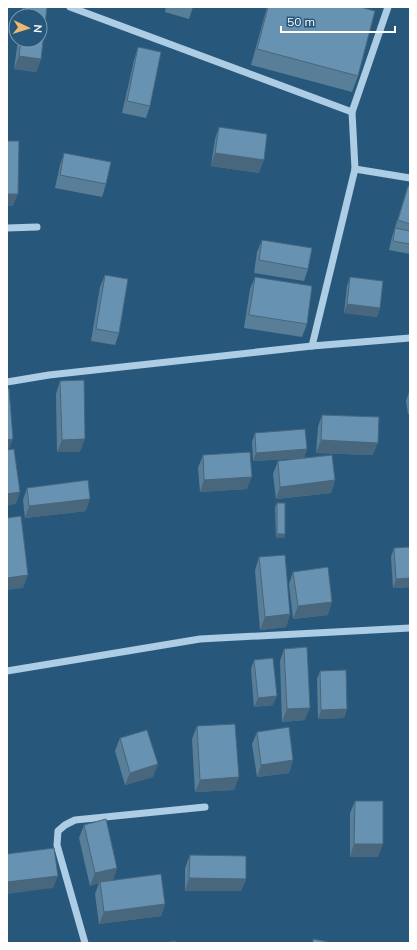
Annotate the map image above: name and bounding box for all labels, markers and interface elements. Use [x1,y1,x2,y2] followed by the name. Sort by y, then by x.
[8,8,48,48] north arrow
[281,8,395,34] scale bar
[287,14,315,29] text: 50 m
[31,24,45,33] text: N

